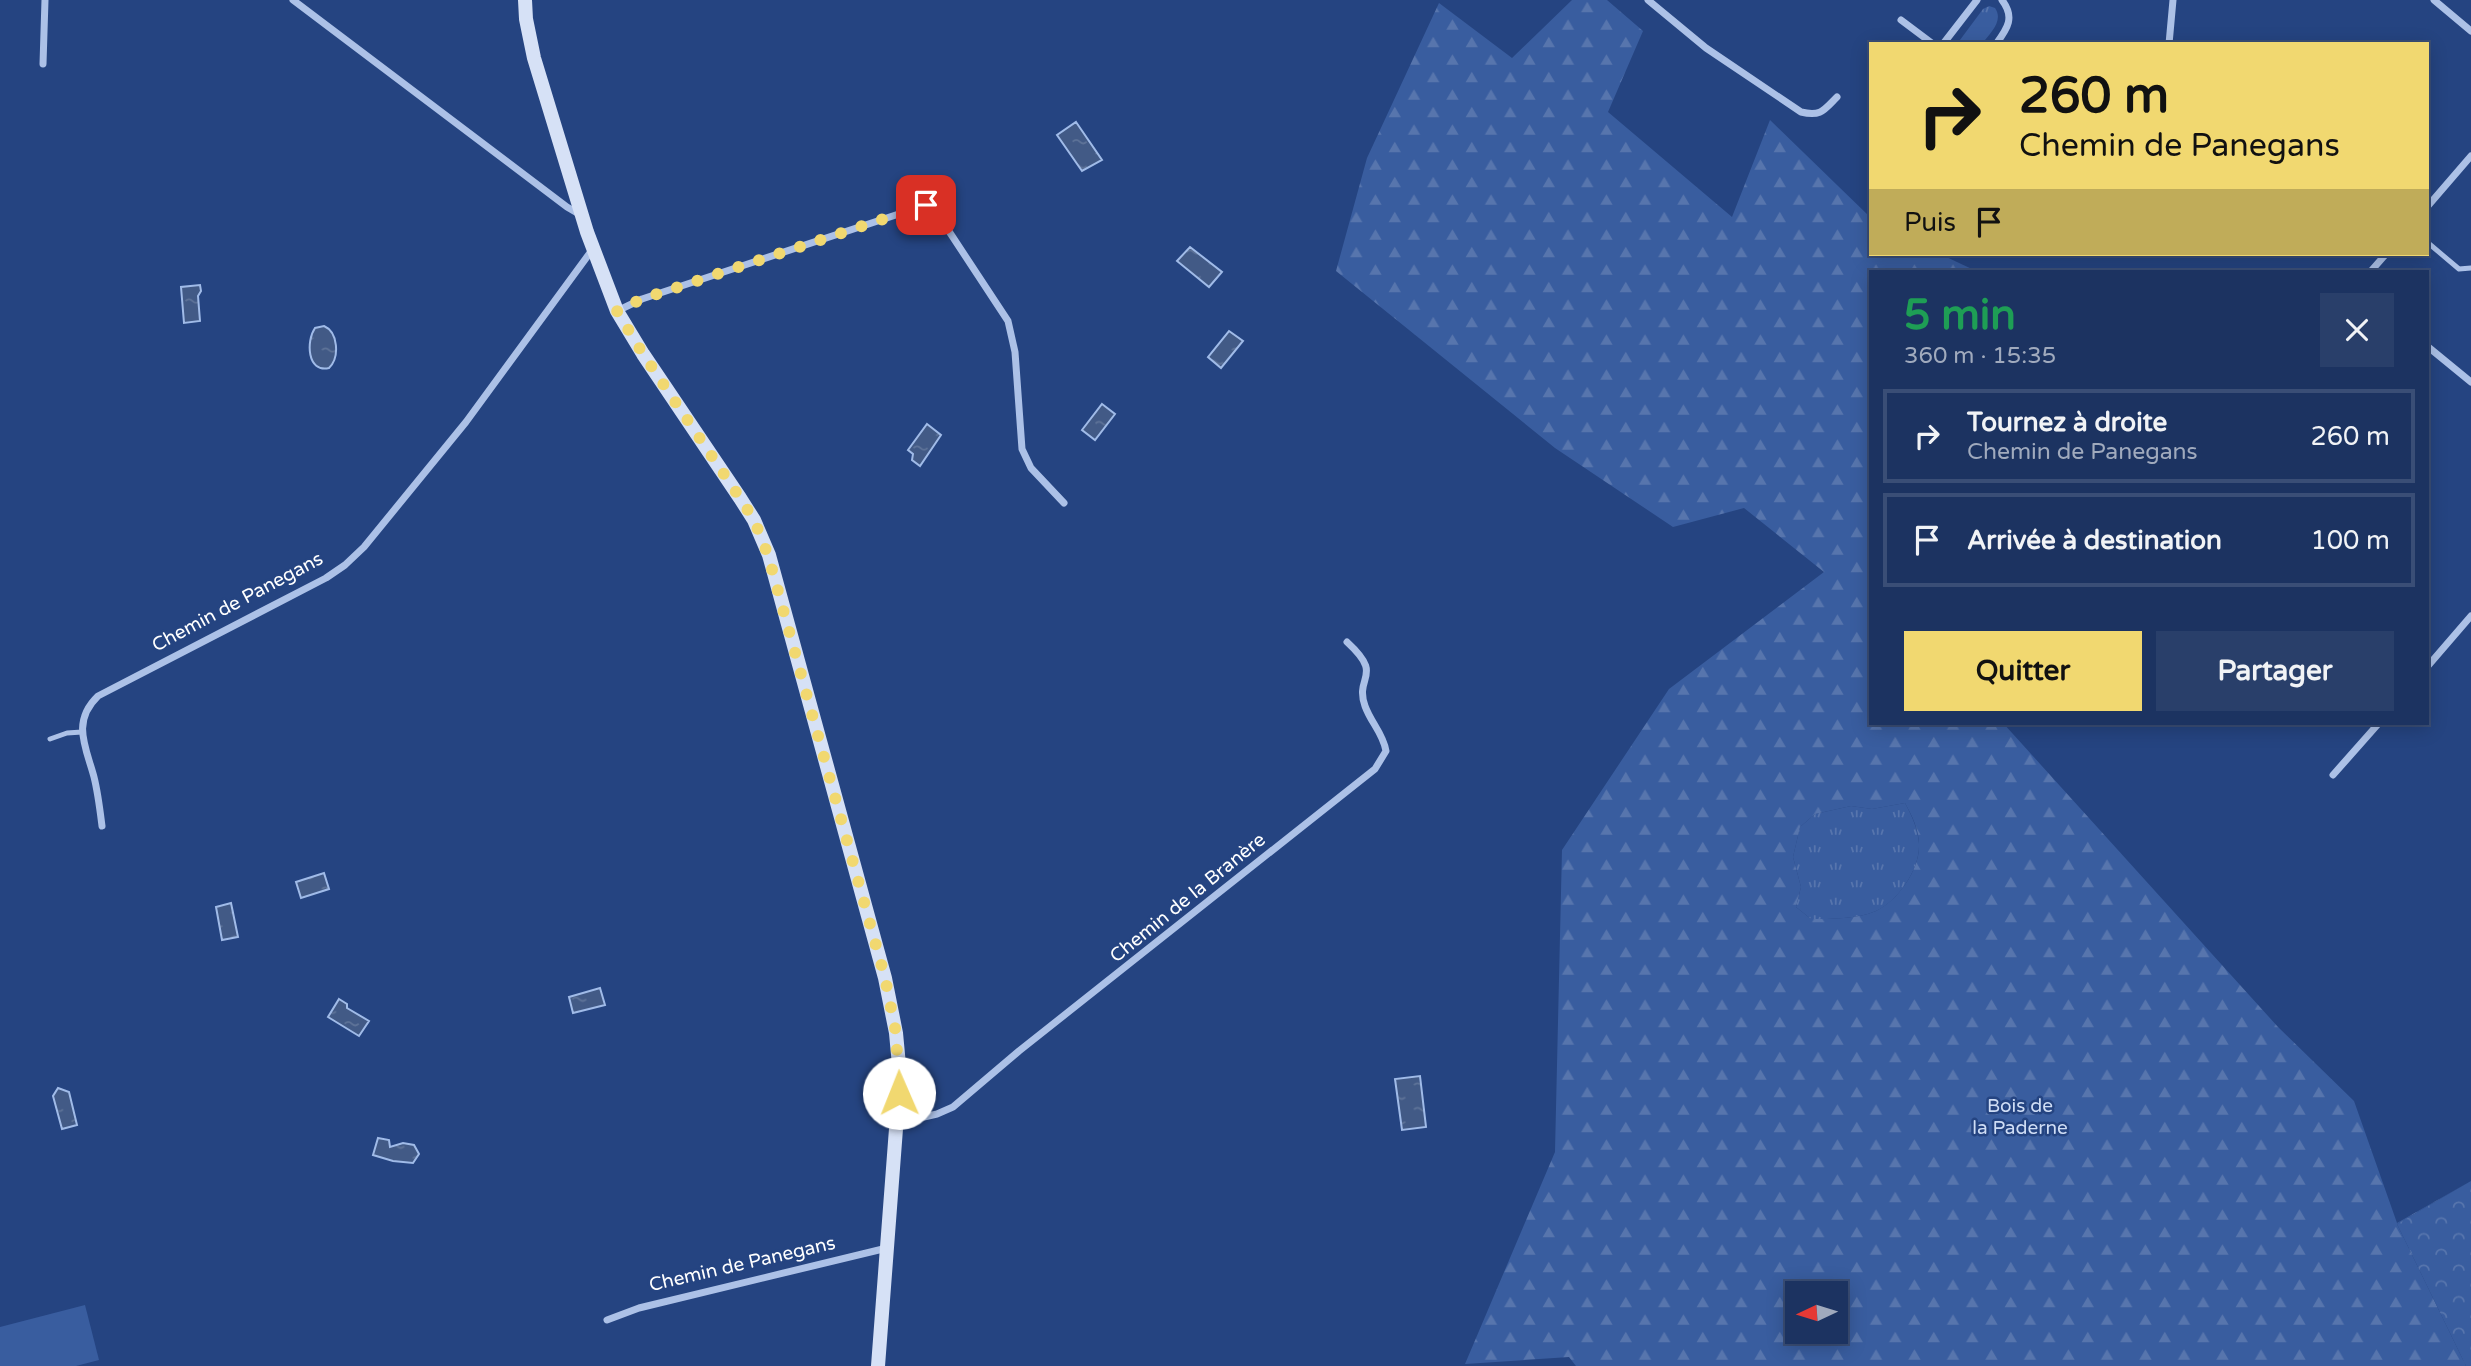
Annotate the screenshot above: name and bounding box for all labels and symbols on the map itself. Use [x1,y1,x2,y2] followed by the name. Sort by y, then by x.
[896,175,956,235] pin
[148,547,327,656] street label: Chemin de Panegans
[1106,828,1270,967] street label: Chemin de la Branère
[862,1056,936,1130] position arrow
[1972,1095,2068,1139] park label: Bois de la Paderne
[647,1232,838,1296] street label: Chemin de Panegans
[1785,1281,1848,1344] north arrow

